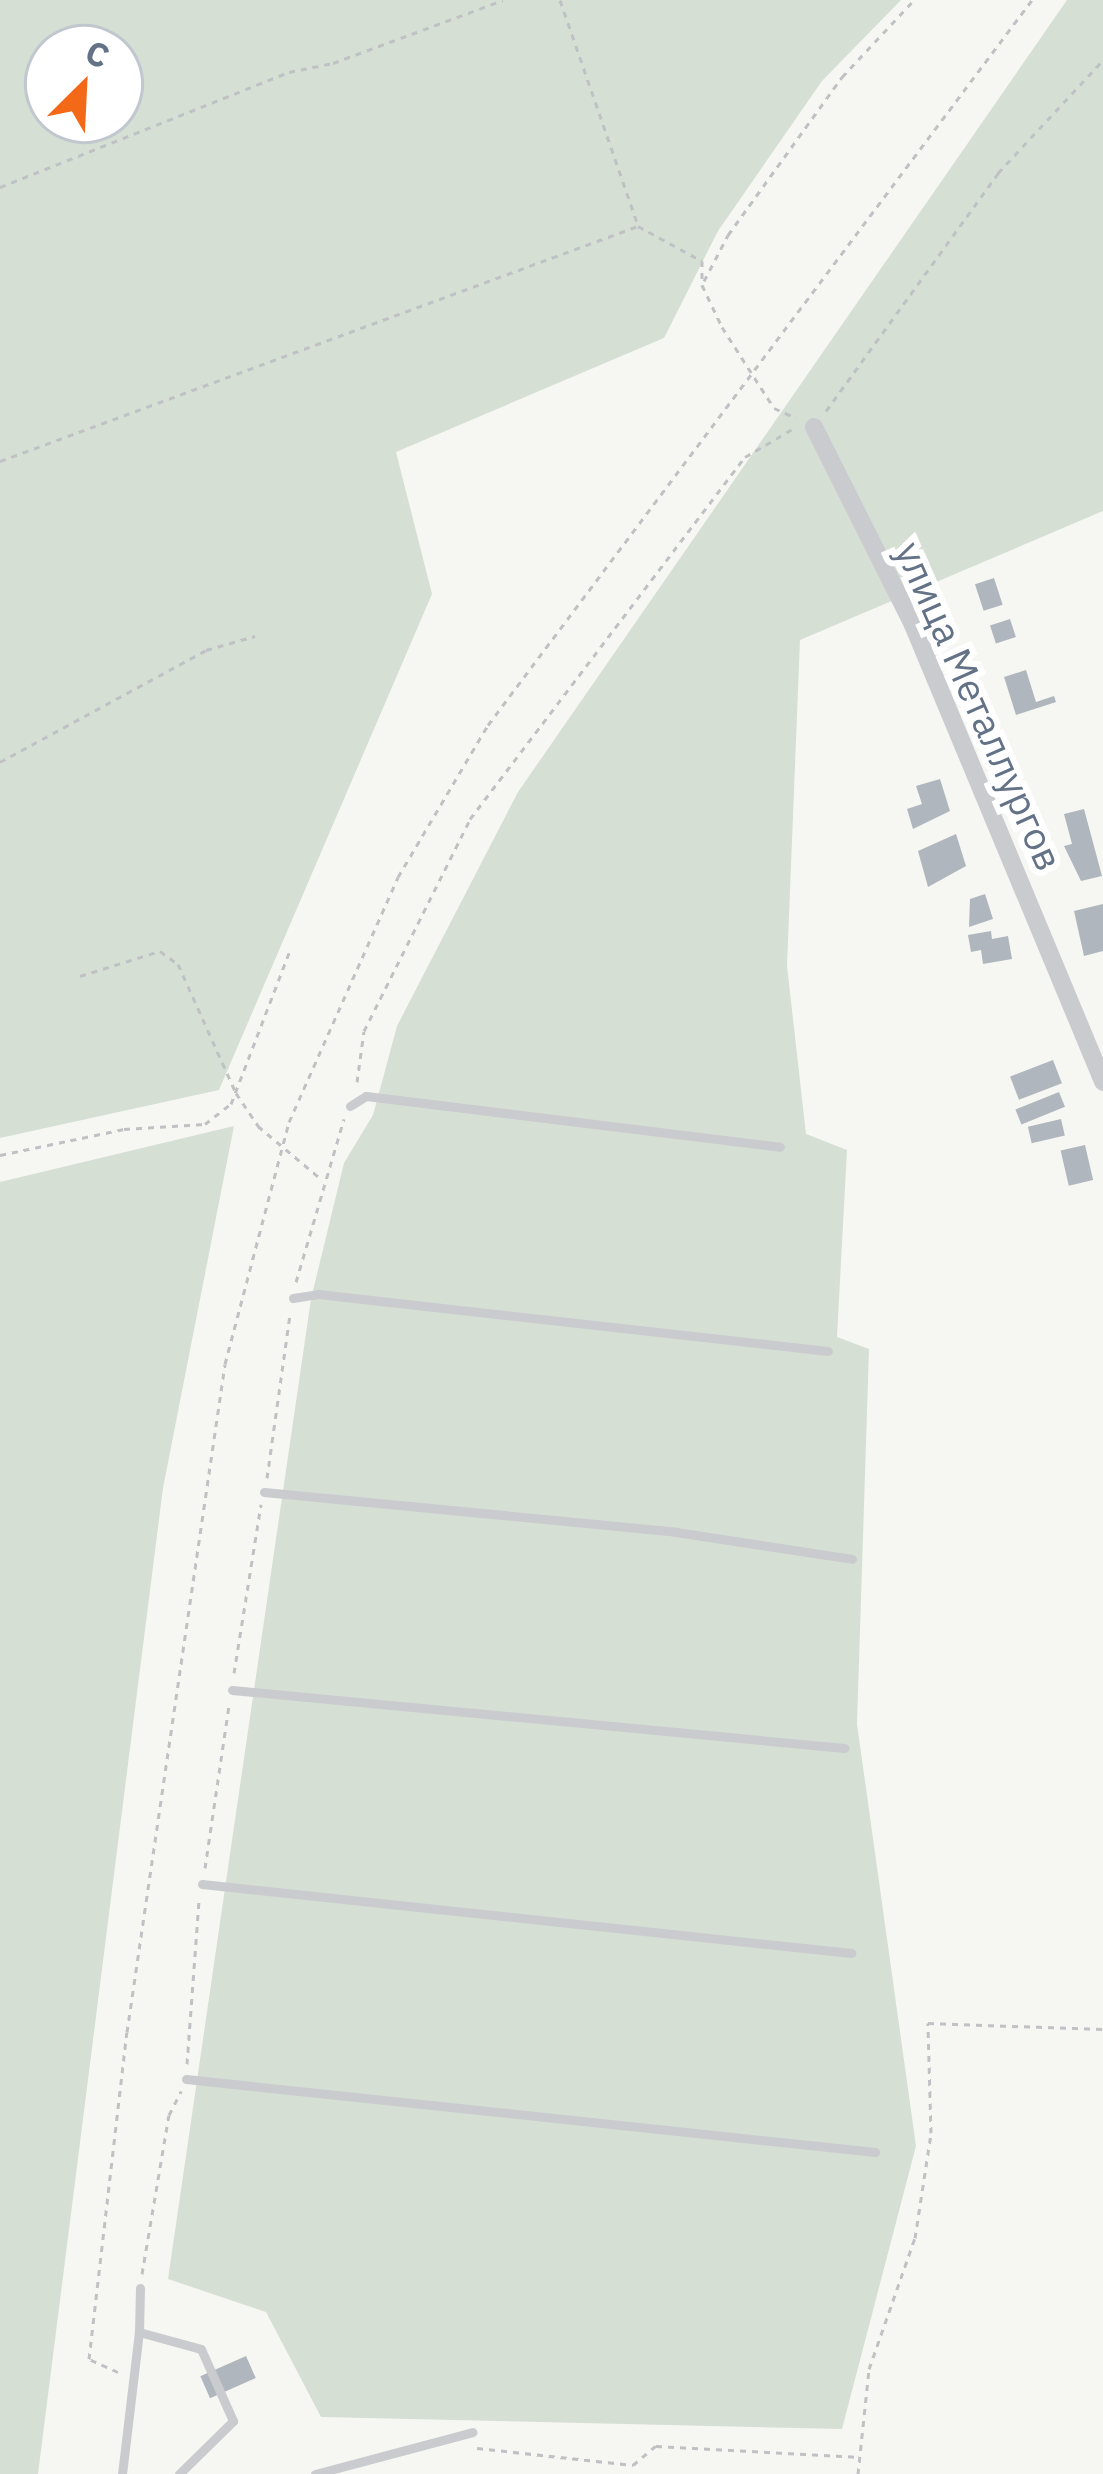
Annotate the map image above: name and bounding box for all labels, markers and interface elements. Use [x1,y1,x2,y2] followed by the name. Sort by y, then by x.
[24,24,144,144] north arrow
[79,29,116,77] text: С
[885,534,1073,878] street label: улица Металлургов

